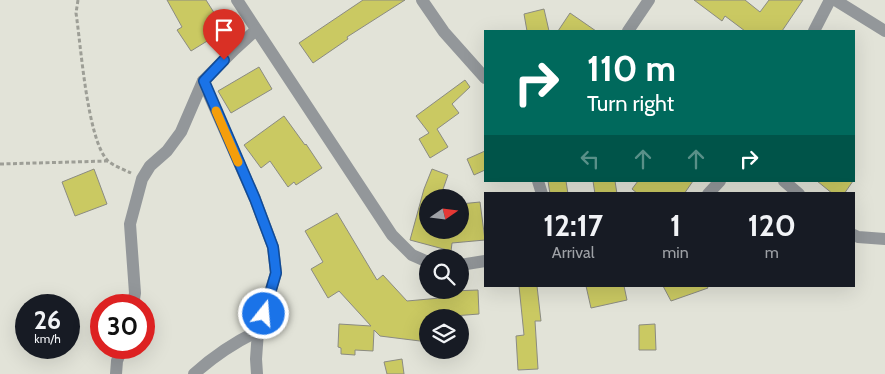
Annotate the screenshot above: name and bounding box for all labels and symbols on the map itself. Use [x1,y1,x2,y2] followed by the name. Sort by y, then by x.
[203,9,245,60] pin
[419,189,469,239] north arrow
[237,287,289,339] position arrow
[90,294,155,359] speed limit sign: 30

